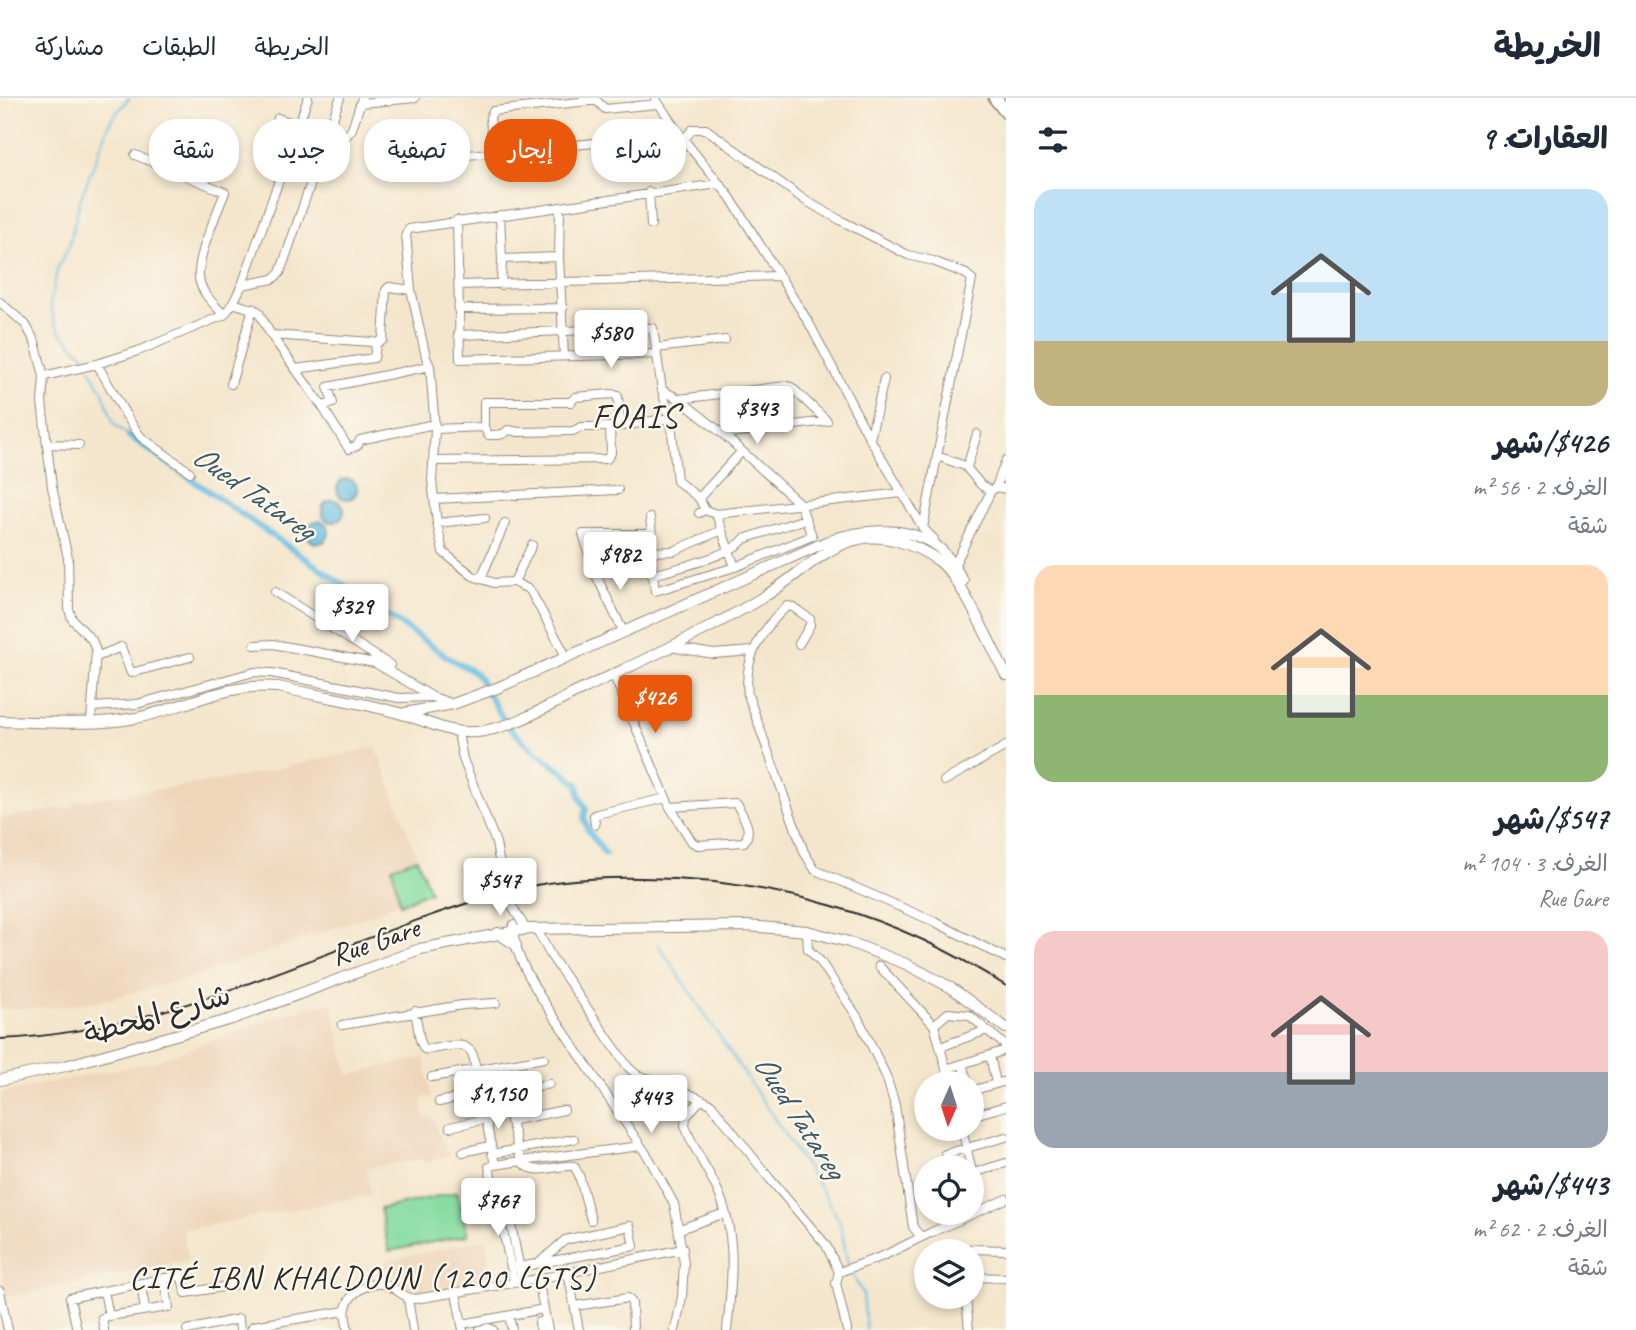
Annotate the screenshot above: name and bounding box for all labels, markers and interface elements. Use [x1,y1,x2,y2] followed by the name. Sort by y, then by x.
[1494,25,1601,67] text: الخريطة
[35,32,104,62] text: مشاركة
[142,32,217,62] text: الطبقات
[255,32,329,62] text: الخريطة
[149,119,239,182] chip: شقة
[253,119,350,182] chip: جديد
[364,119,470,182] chip: تصفية
[484,119,577,182] chip: إيجار
[591,119,686,182] chip: شراء
[1481,119,1608,157] text: العقارات: 9
[1034,121,1072,159] icon: filters
[1258,235,1384,361] icon: home
[570,310,652,370] pin: $580
[590,318,632,347] text: $580
[716,386,798,446] pin: $343
[736,394,778,423] text: $343
[592,395,684,437] district label: FOAIS
[1494,424,1608,462] text: $426/شهر
[185,435,326,551] water label: Oued Tatareg
[1473,473,1608,502] text: الغرف: 2 · 56 m²
[1568,511,1608,540] text: شقة
[579,532,661,592] pin: $982
[599,540,641,569] text: $982
[311,584,393,644] pin: $329
[331,592,373,621] text: $329
[1258,610,1384,736] icon: home
[614,676,696,735] pin: $426
[634,683,676,712] text: $426
[1495,800,1608,838] text: $547/شهر
[1462,849,1608,878] text: الغرف: 3 · 104 m²
[459,858,541,918] pin: $547
[480,866,520,895] text: $547
[1538,884,1608,913] text: Rue Gare
[326,907,426,974] street label: Rue Gare
[79,975,235,1055] street label: شارع المحطة
[1258,977,1384,1103] icon: home
[744,1046,858,1189] water label: Oued Tatareg
[914,1071,984,1141] north arrow
[914,1071,984,1309] map controls
[441,1072,555,1131] pin: $1,150
[610,1076,692,1135] pin: $443
[470,1079,526,1108] text: $1,150
[630,1083,672,1112] text: $443
[914,1155,984,1225] button: locate
[1494,1166,1608,1204] text: $443/شهر
[457,1178,539,1238] pin: $767
[477,1186,519,1215] text: $767
[1473,1215,1608,1244] text: الغرف: 2 · 62 m²
[914,1239,984,1309] button: layers
[1568,1253,1608,1282] text: شقة
[129,1257,597,1298] district label: CITÉ IBN KHALDOUN (1200 LGTS)

